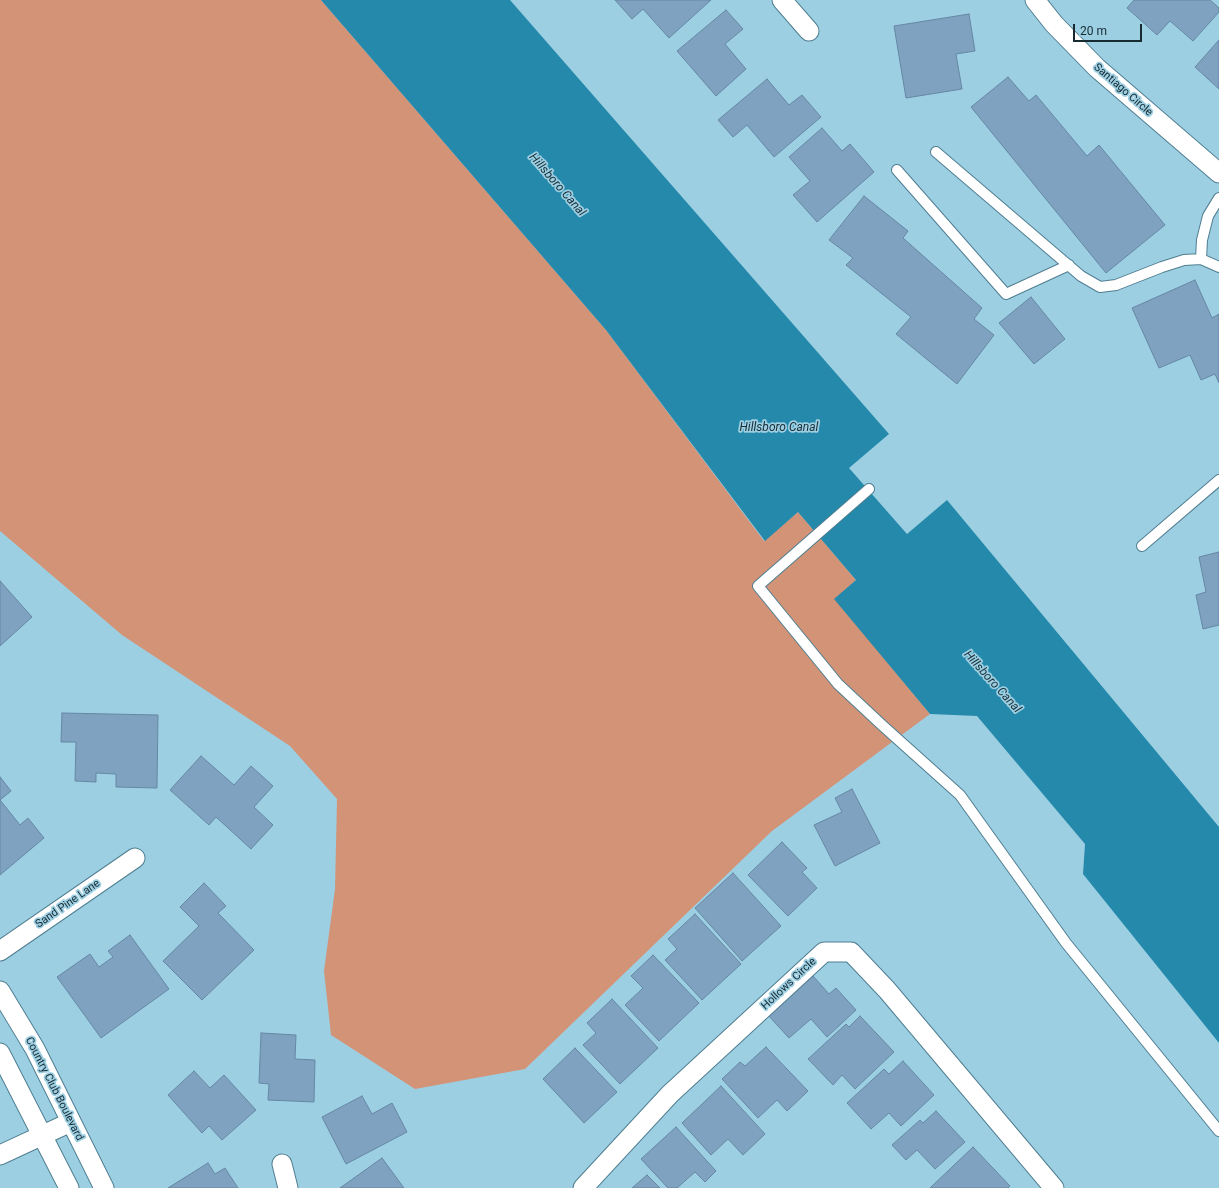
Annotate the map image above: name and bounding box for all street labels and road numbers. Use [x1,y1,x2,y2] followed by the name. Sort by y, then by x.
[1091,61,1155,119] street label: Santiago Circle
[33,877,103,931] street label: Sand Pine Lane
[759,955,819,1013] street label: Hollows Circle
[22,1035,86,1143] street label: Country Club Boulevard

